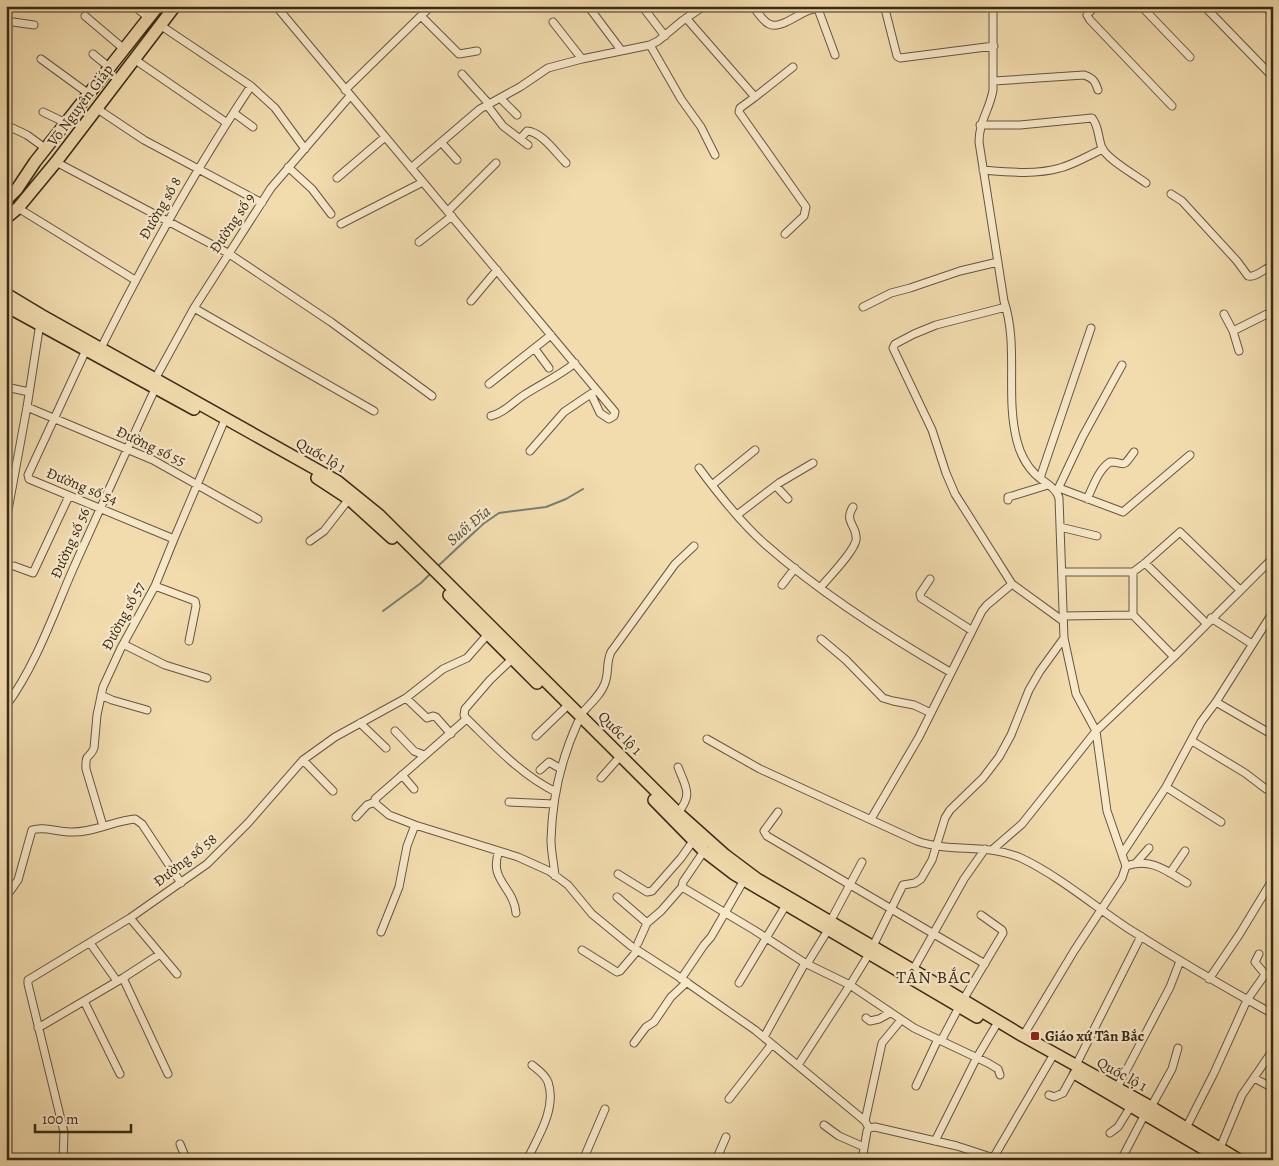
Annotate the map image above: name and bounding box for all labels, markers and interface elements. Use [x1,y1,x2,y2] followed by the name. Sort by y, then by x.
[42,60,117,151] street label: Võ Nguyên Giáp
[134,173,186,243] street label: Đường số 8
[204,189,260,257] street label: Đường số 9
[113,421,189,471] street label: Đường số 55
[292,433,350,477] street label: Quốc lộ 1
[43,463,121,509] street label: Đường số 54
[442,500,496,551] water label: Suối Đĩa
[46,504,94,581] street label: Đường số 56
[97,578,150,654] street label: Đường số 57
[594,707,646,759] street label: Quốc lộ 1
[149,829,221,891] street label: Đường số 58
[896,965,972,989] district label: TÂN BẮC
[1045,1026,1144,1046] place label: Giáo xứ Tân Bắc
[1029,1030,1041,1042] marker: Giáo xứ Tân Bắc
[1093,1052,1151,1096] street label: Quốc lộ 1
[35,1101,131,1133] scale bar
[42,1109,79,1129] text: 100 m

